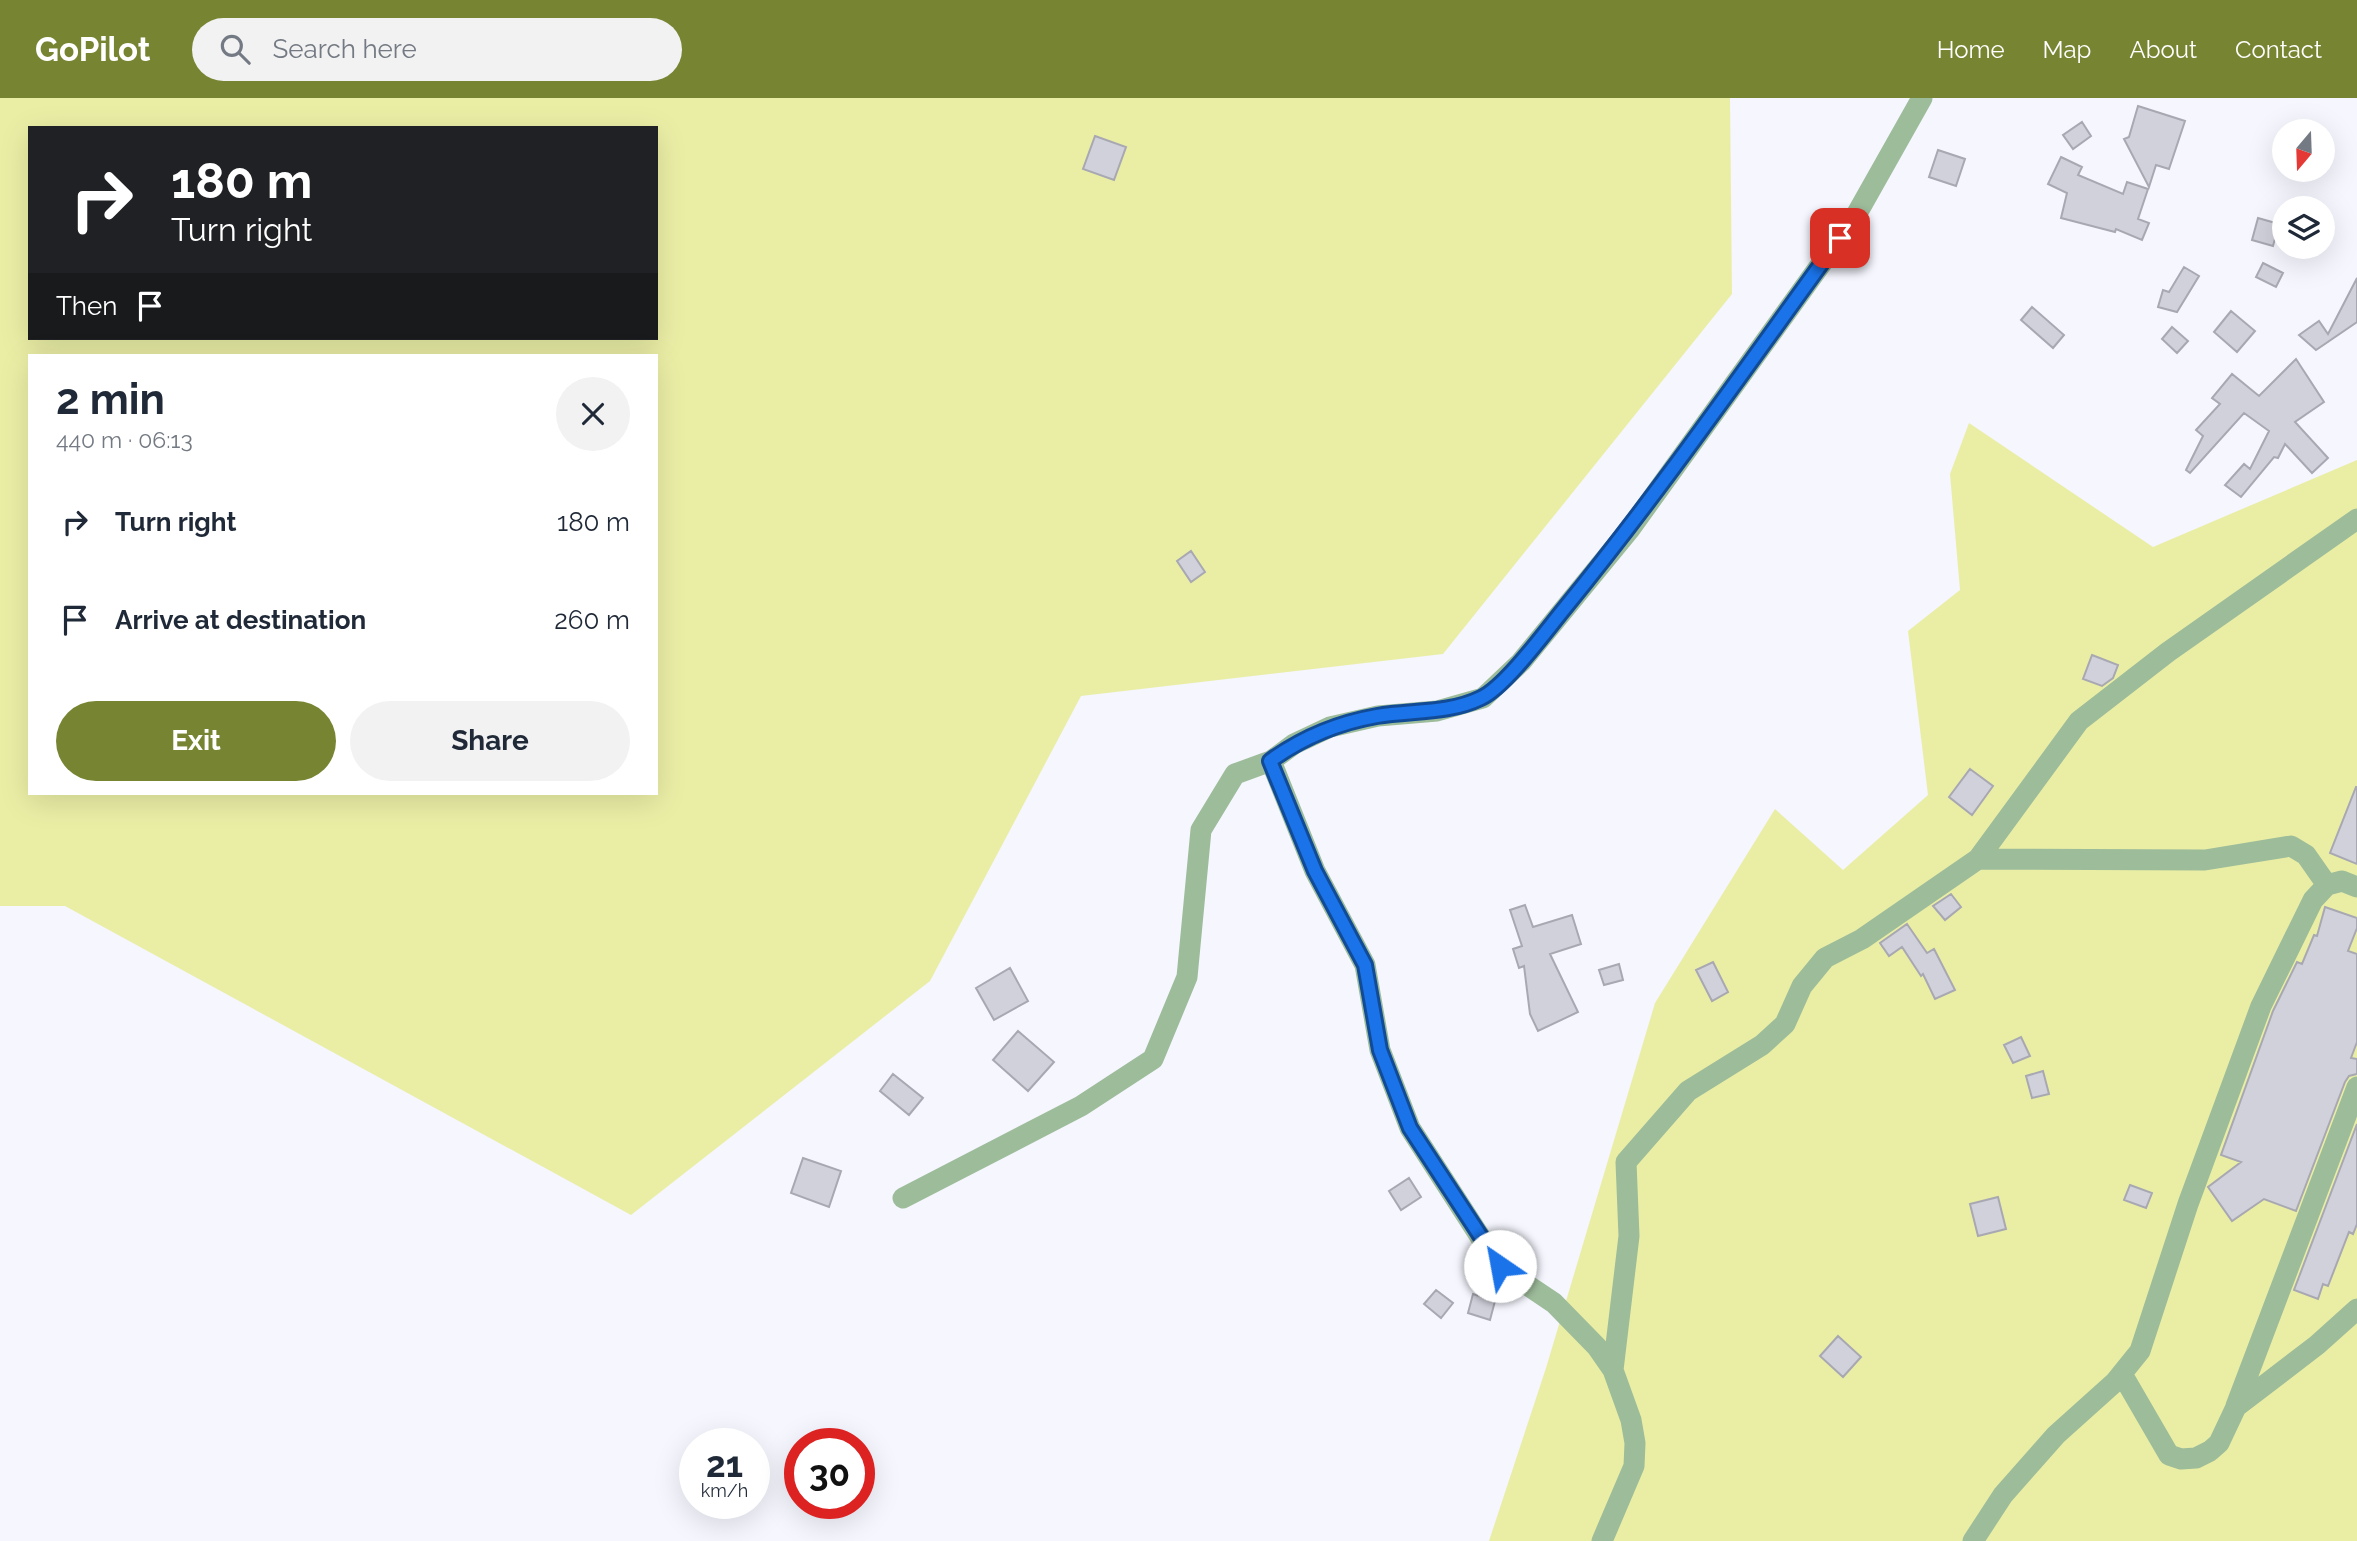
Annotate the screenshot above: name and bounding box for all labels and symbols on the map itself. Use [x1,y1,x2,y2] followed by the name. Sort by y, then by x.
[2272,119,2334,182] north arrow
[1810,208,1870,268] pin
[1463,1229,1537,1303] position arrow
[784,1428,875,1519] speed limit sign: 30

